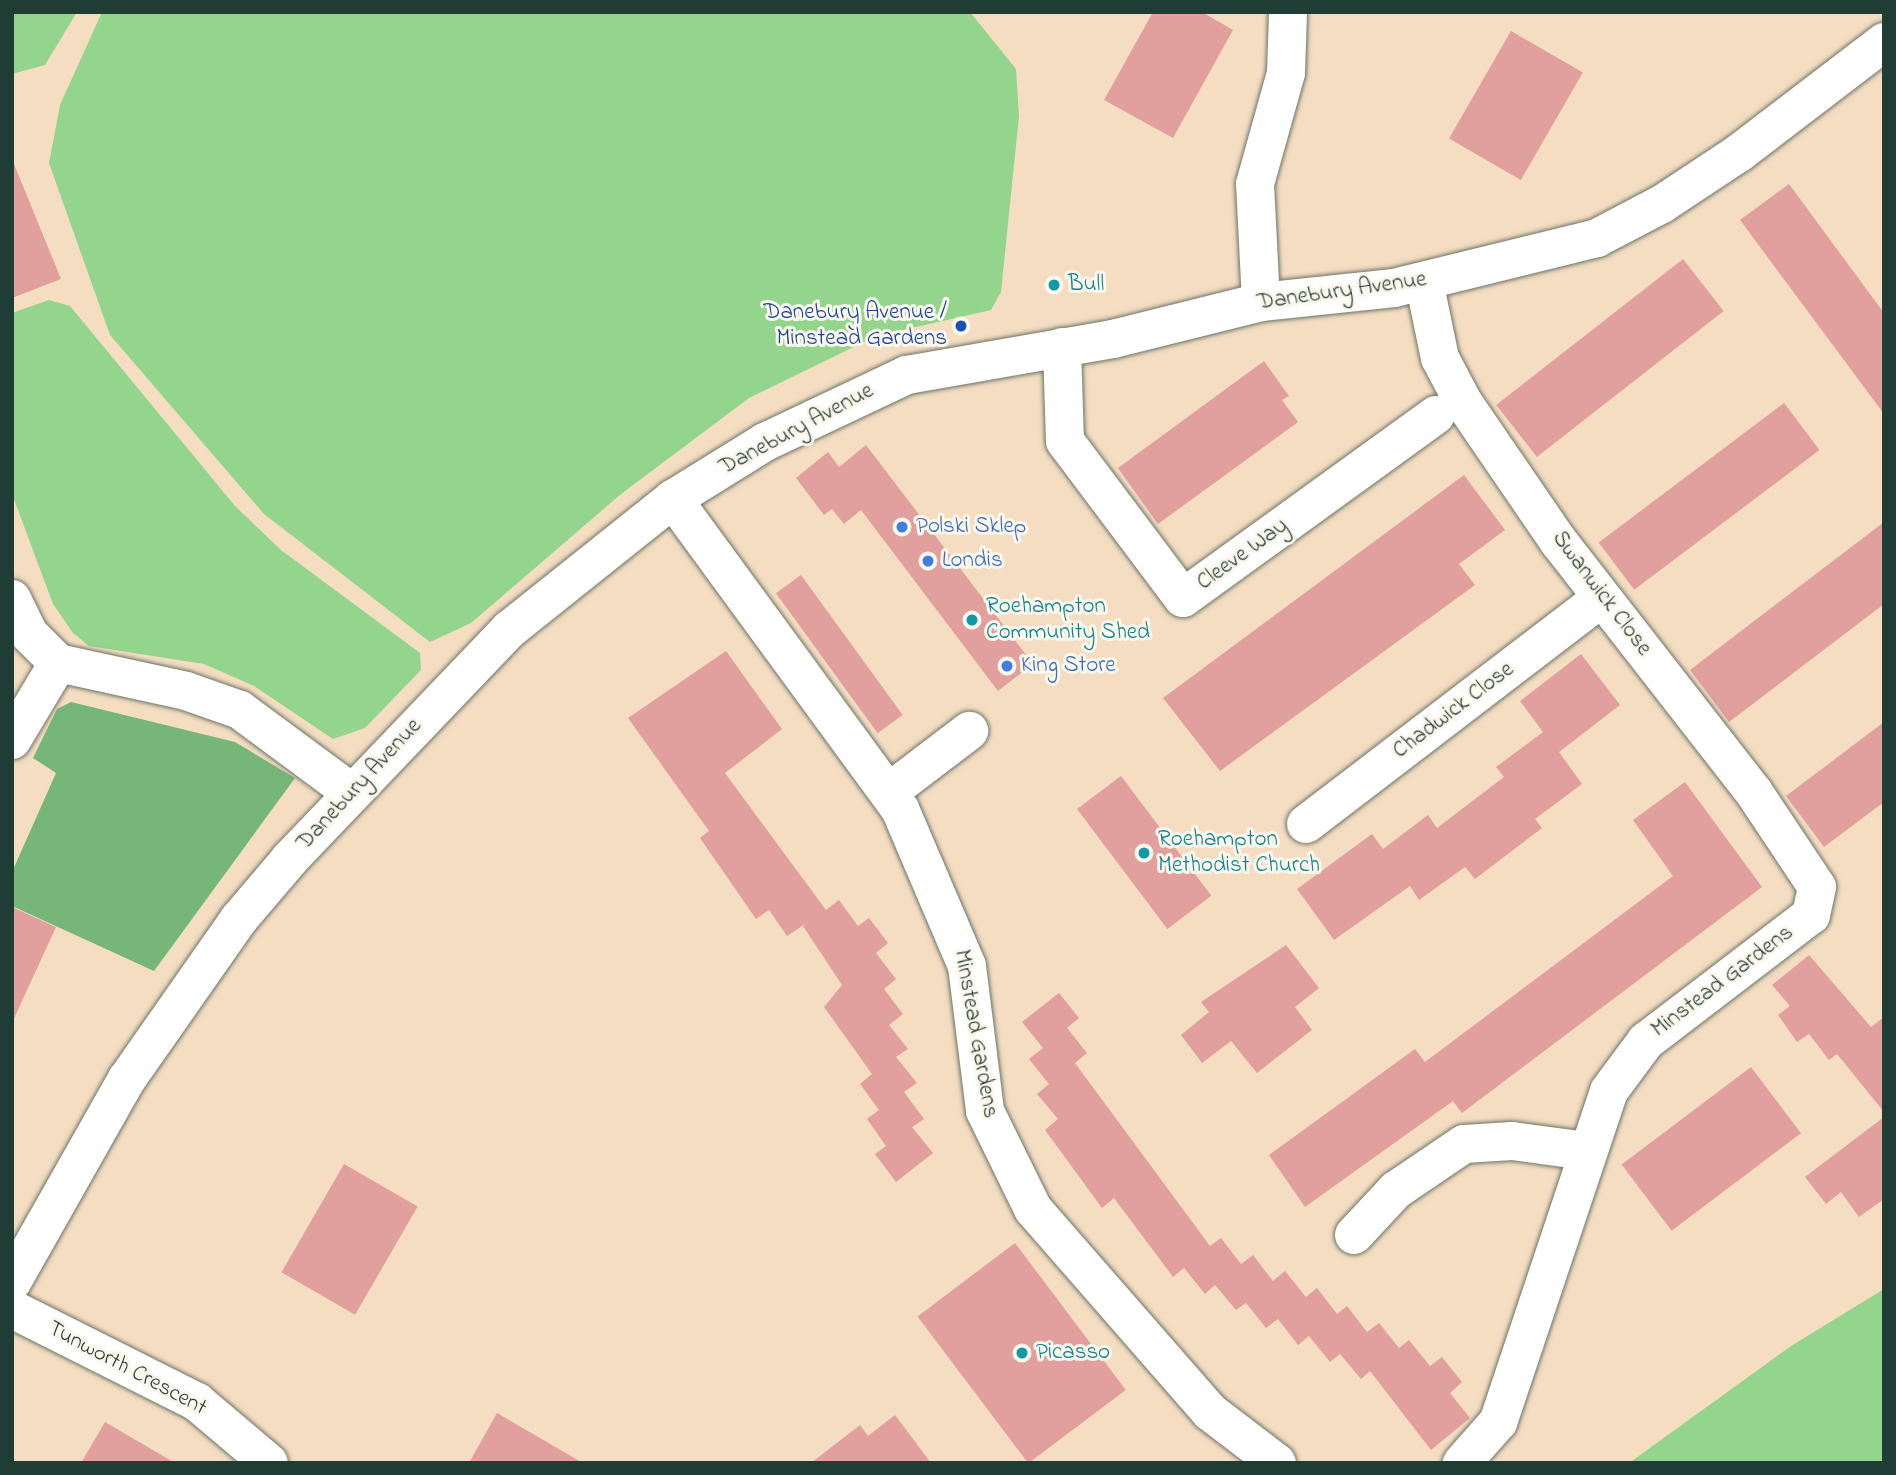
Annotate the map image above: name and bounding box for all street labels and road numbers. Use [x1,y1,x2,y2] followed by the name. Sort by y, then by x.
[1256,266,1428,318] street label: Danebury Avenue
[715,378,879,482] street label: Danebury Avenue
[1192,513,1294,597] street label: Cleeve Way
[1545,526,1657,662] street label: Swanwick Close
[1388,656,1520,766] street label: Chadwick Close
[292,713,428,857] street label: Danebury Avenue
[1647,920,1799,1044] street label: Minstead Gardens
[947,948,1003,1120] street label: Minstead Gardens
[43,1316,211,1422] street label: Tunworth Crescent

